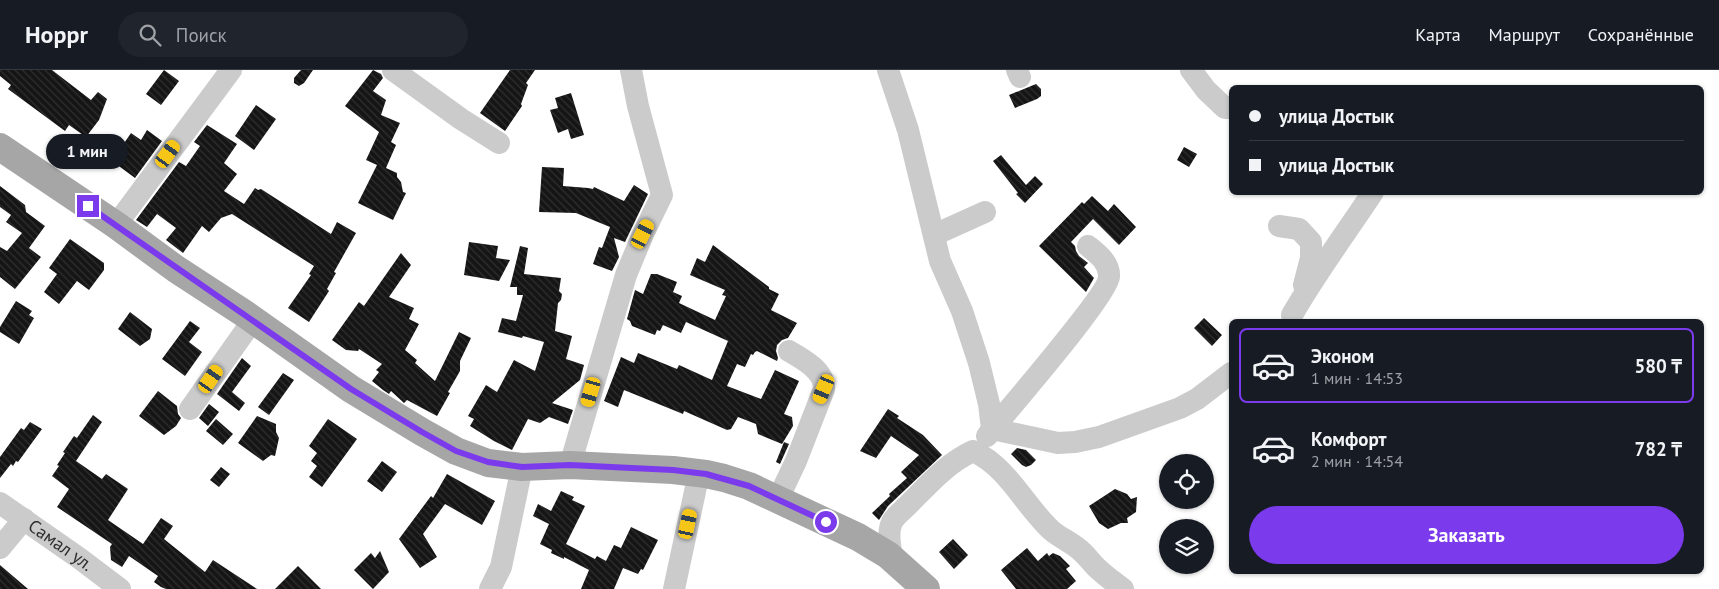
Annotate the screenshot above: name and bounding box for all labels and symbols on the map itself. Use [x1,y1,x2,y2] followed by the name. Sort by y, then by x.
[47,134,129,168] callout: 1 мин
[153,137,182,171] car
[77,195,99,217] route end
[629,217,656,251] car
[196,362,225,396] car
[811,372,836,406] car
[579,376,602,408] car
[677,508,698,540] car
[815,511,837,533] route start
[24,514,98,576] street label: Самал ул.

